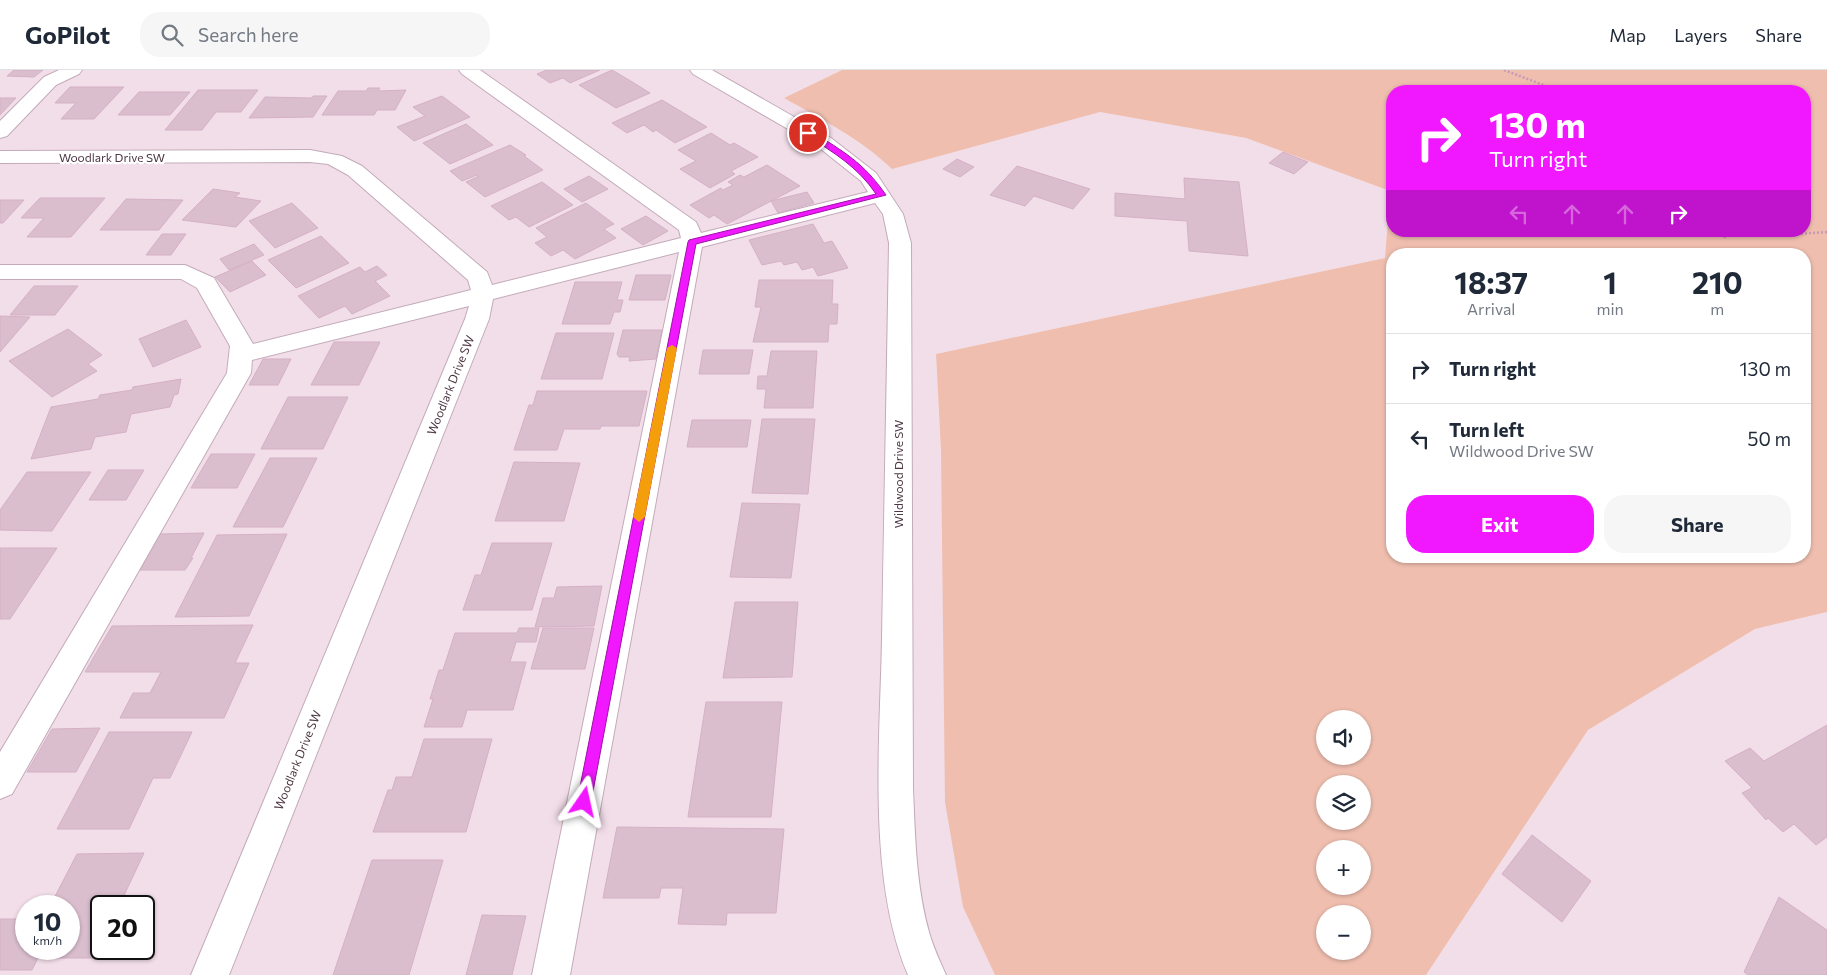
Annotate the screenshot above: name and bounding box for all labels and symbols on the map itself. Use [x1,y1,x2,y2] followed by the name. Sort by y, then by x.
[787,112,829,154] pin
[59,150,165,164] street label: Woodlark Drive SW
[424,333,476,437] street label: Woodlark Drive SW
[891,420,905,528] street label: Wildwood Drive SW
[271,708,323,812] street label: Woodlark Drive SW
[557,775,609,827] position arrow
[90,895,155,960] speed limit sign: 20

